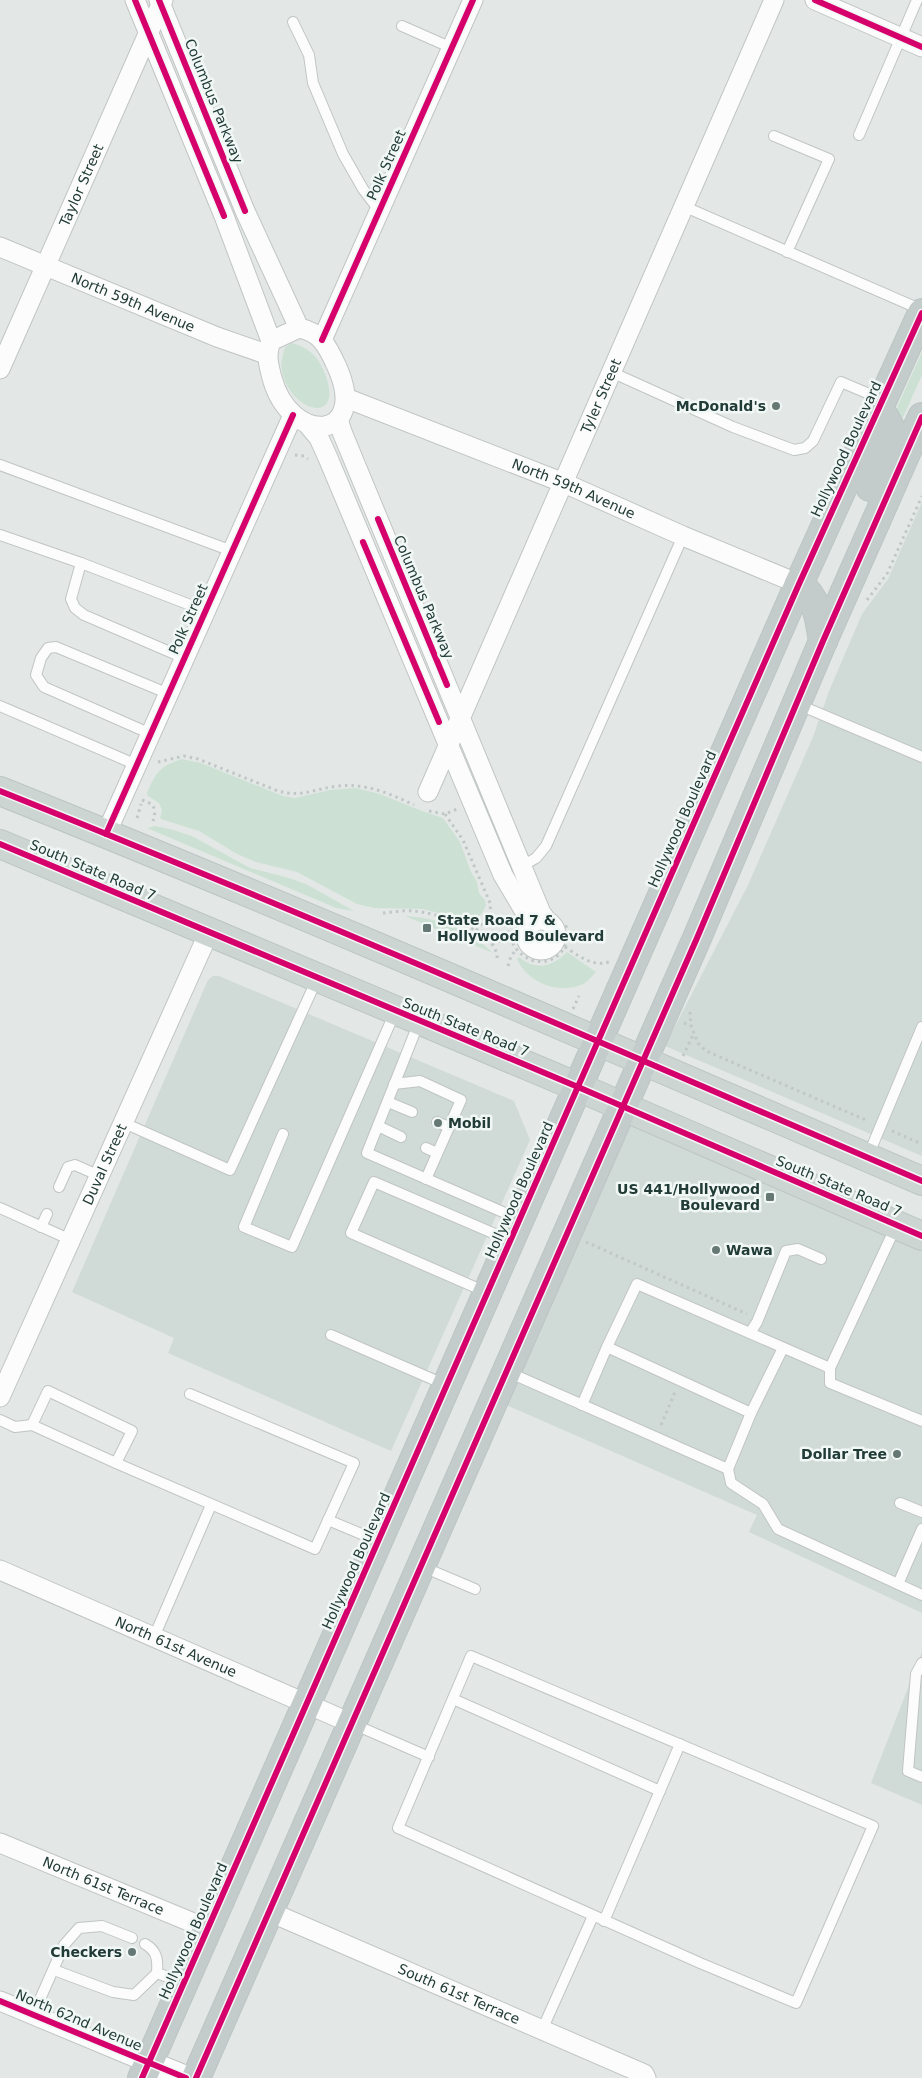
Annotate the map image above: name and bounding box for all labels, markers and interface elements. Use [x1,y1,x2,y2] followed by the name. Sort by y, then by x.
[182,36,246,166] street label: Columbus Parkway
[363,127,409,203] street label: Polk Street
[56,141,107,230] street label: Taylor Street
[69,269,197,335] street label: North 59th Avenue
[577,356,624,437] street label: Tyler Street
[807,379,885,519] street label: Hollywood Boulevard
[676,398,766,414] place label: McDonald's
[770,400,782,412] marker: McDonald's
[510,456,638,522] street label: North 59th Avenue
[391,533,457,661] street label: Columbus Parkway
[165,581,211,657] street label: Polk Street
[645,748,719,890] street label: Hollywood Boulevard
[28,836,158,904] street label: South State Road 7
[437,912,604,944] place label: State Road 7 & Hollywood Boulevard
[421,922,433,934] marker: State Road 7 & Hollywood Boulevard
[400,994,532,1060] street label: South State Road 7
[448,1115,491,1131] place label: Mobil
[432,1117,444,1129] marker: Mobil
[482,1119,556,1261] street label: Hollywood Boulevard
[79,1121,130,1208] street label: Duval Street
[774,1152,904,1220] street label: South State Road 7
[617,1181,760,1213] place label: US 441/Hollywood Boulevard
[764,1191,776,1203] marker: US 441/Hollywood Boulevard
[726,1242,773,1258] place label: Wawa
[710,1244,722,1256] marker: Wawa
[801,1446,887,1462] place label: Dollar Tree
[891,1448,903,1460] marker: Dollar Tree
[319,1490,393,1632] street label: Hollywood Boulevard
[113,1613,239,1680] street label: North 61st Avenue
[40,1854,167,1918] street label: North 61st Terrace
[156,1860,230,2002] street label: Hollywood Boulevard
[50,1944,122,1960] place label: Checkers
[126,1946,138,1958] marker: Checkers
[396,1960,522,2027] street label: South 61st Terrace
[13,1986,145,2054] street label: North 62nd Avenue

